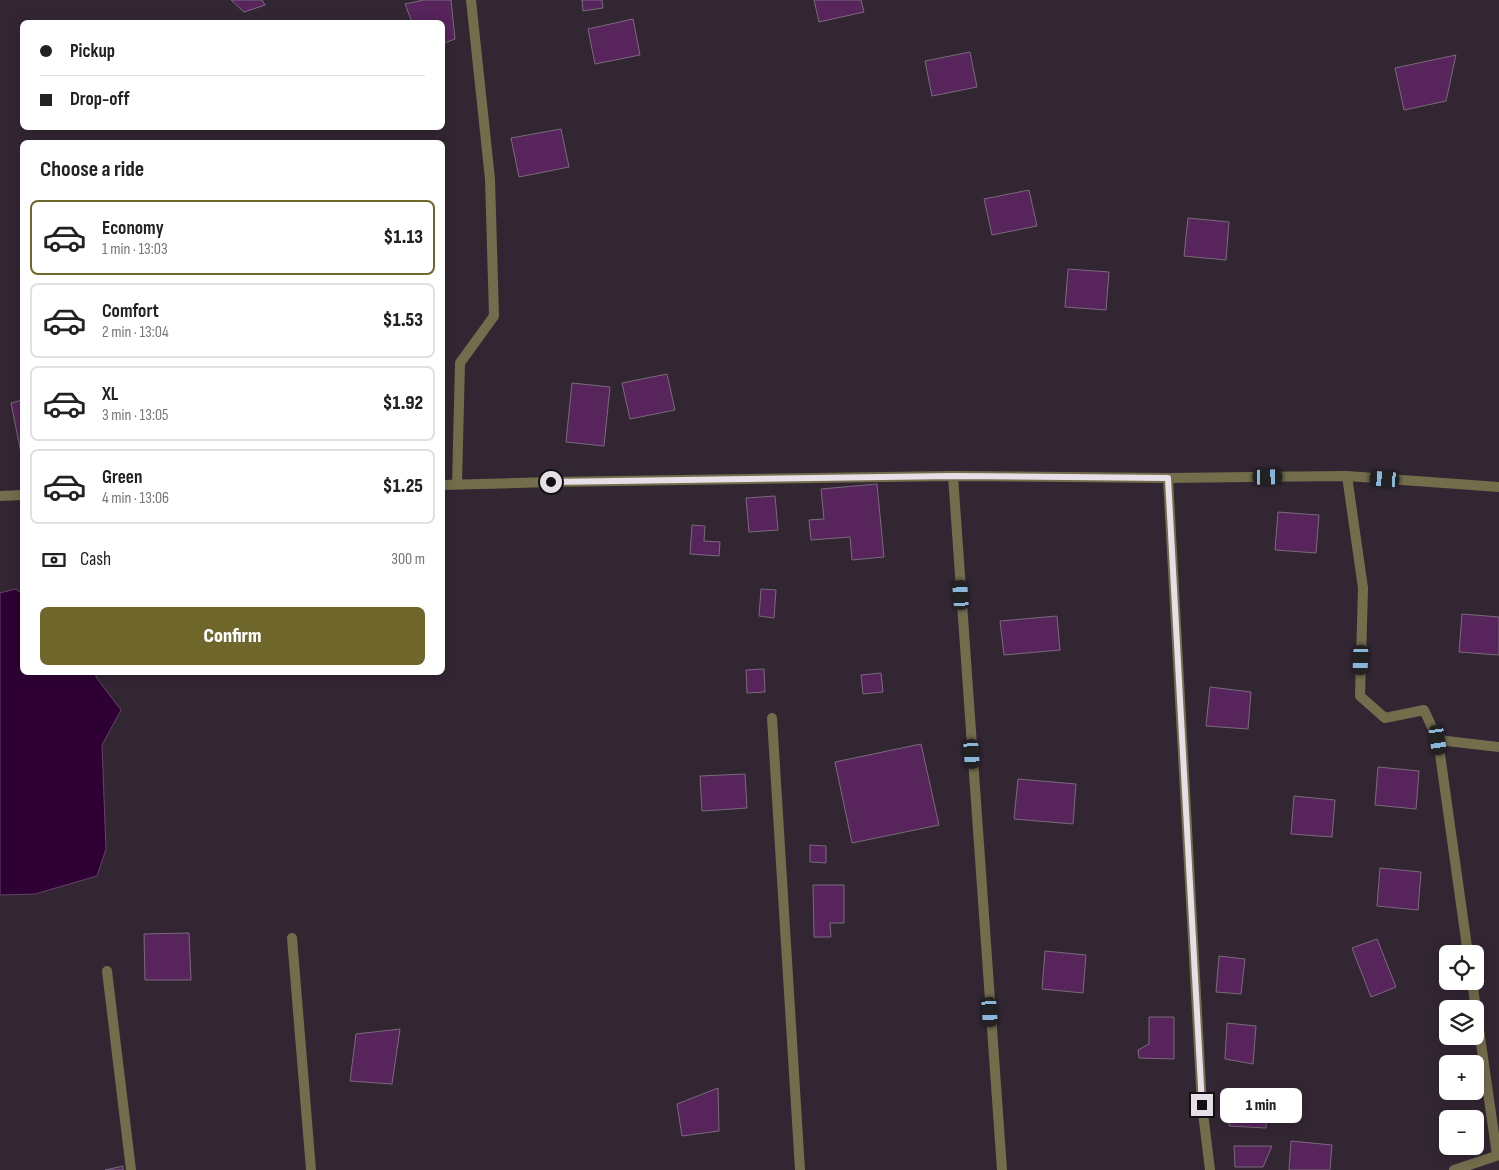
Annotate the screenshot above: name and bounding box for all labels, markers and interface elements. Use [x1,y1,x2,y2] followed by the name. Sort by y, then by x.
[70,40,115,63] text: Pickup
[70,88,130,111] text: Drop-off
[40,156,144,183] text: Choose a ride
[42,215,87,260] icon: car
[102,217,164,240] text: Economy
[384,226,423,249] text: $1.13
[102,240,168,259] text: 1 min · 13:03
[42,298,87,343] icon: car
[102,300,159,323] text: Comfort
[383,309,423,332] text: $1.53
[102,323,169,342] text: 2 min · 13:04
[42,381,87,426] icon: car
[102,383,118,406] text: XL
[383,392,423,415] text: $1.92
[102,406,168,425] text: 3 min · 13:05
[42,464,87,509] icon: car
[102,466,142,489] text: Green
[1252,469,1283,485] car
[1369,470,1400,488] car
[540,471,562,493] route start
[383,475,423,498] text: $1.25
[102,489,169,508] text: 4 min · 13:06
[40,546,68,574] icon: cash
[80,548,111,571] text: Cash
[391,550,425,569] text: 300 m
[952,580,969,610] car
[40,607,425,665] button: Confirm
[1352,645,1369,675] car
[1428,724,1447,756] car
[963,739,980,769] car
[1439,945,1484,1155] map controls
[1439,945,1484,990] button: locate
[981,997,998,1027] car
[1439,1000,1484,1045] button: layers
[1439,1055,1484,1100] button: +
[1220,1088,1302,1122] callout: 1 min
[1191,1094,1213,1116] route end
[1246,1096,1276,1115] text: 1 min
[1439,1110,1484,1155] button: −

